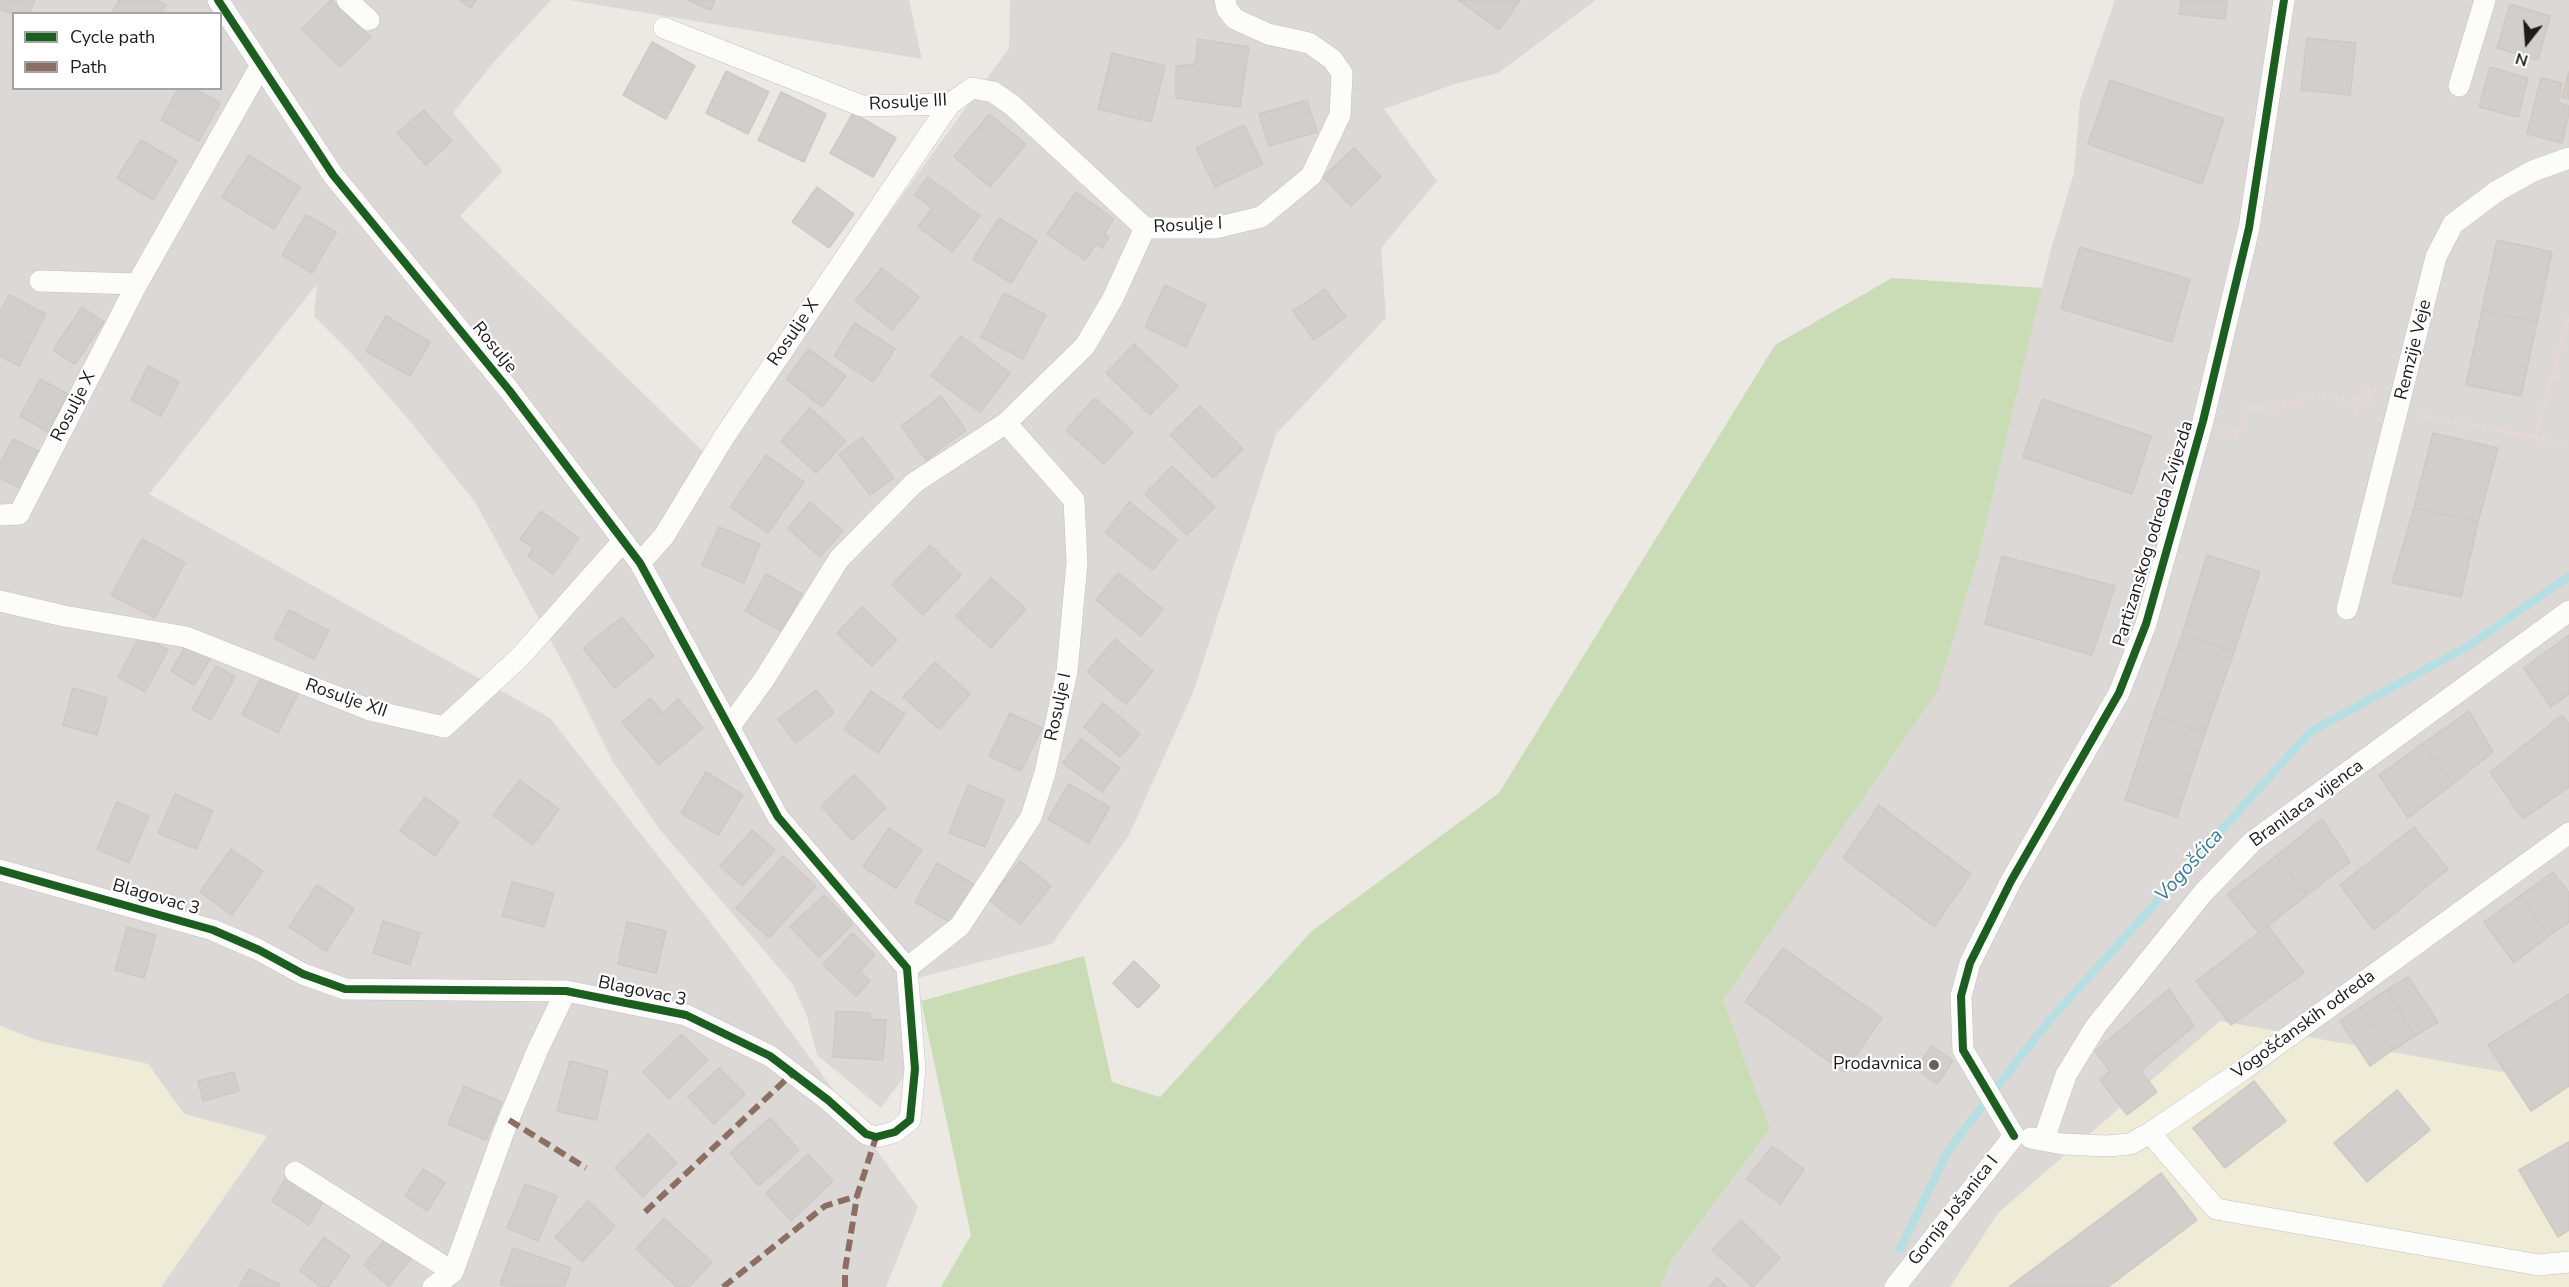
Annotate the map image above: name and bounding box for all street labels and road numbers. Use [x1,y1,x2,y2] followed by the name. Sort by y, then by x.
[868,90,948,116] street label: Rosulje III
[1153,213,1223,239] street label: Rosulje I
[764,295,824,371] street label: Rosulje X
[2391,298,2437,402] street label: Remzije Veje
[467,318,521,378] street label: Rosulje
[47,368,101,446] street label: Rosulje X
[2109,418,2199,650] street label: Partizanskog odreda Zvijezda
[1041,671,1077,743] street label: Rosulje I
[302,675,390,723] street label: Rosulje XII
[2246,756,2368,852] street label: Branilaca vijenca
[110,875,202,921] street label: Blagovac 3
[2228,966,2380,1084] street label: Vogošćanskih odreda
[596,972,688,1012] street label: Blagovac 3
[1904,1152,2004,1270] street label: Gornja Jošanica I

